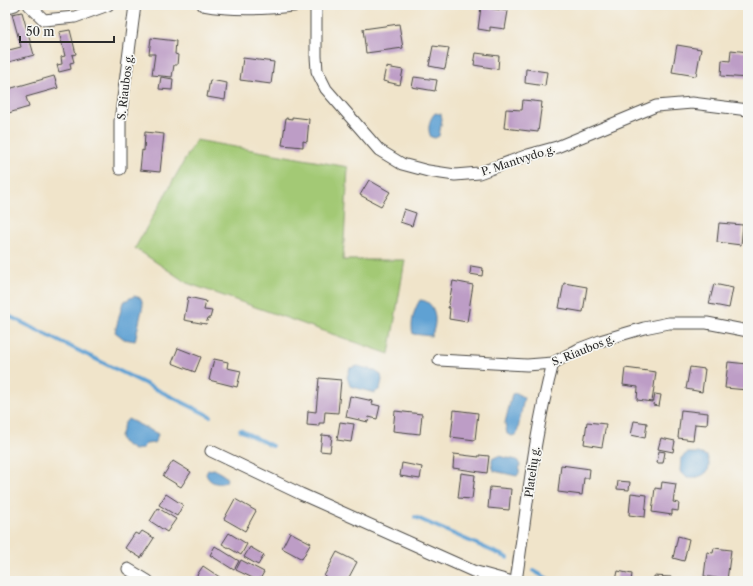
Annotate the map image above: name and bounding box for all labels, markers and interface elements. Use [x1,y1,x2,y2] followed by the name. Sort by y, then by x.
[20,18,114,44] scale bar
[26,24,55,39] text: 50 m
[114,53,136,121] street label: S. Riaubos g.
[479,141,557,178] street label: P. Mantvydo g.
[550,331,616,369] street label: S. Riaubos g.
[522,446,543,498] street label: Platelių g.

